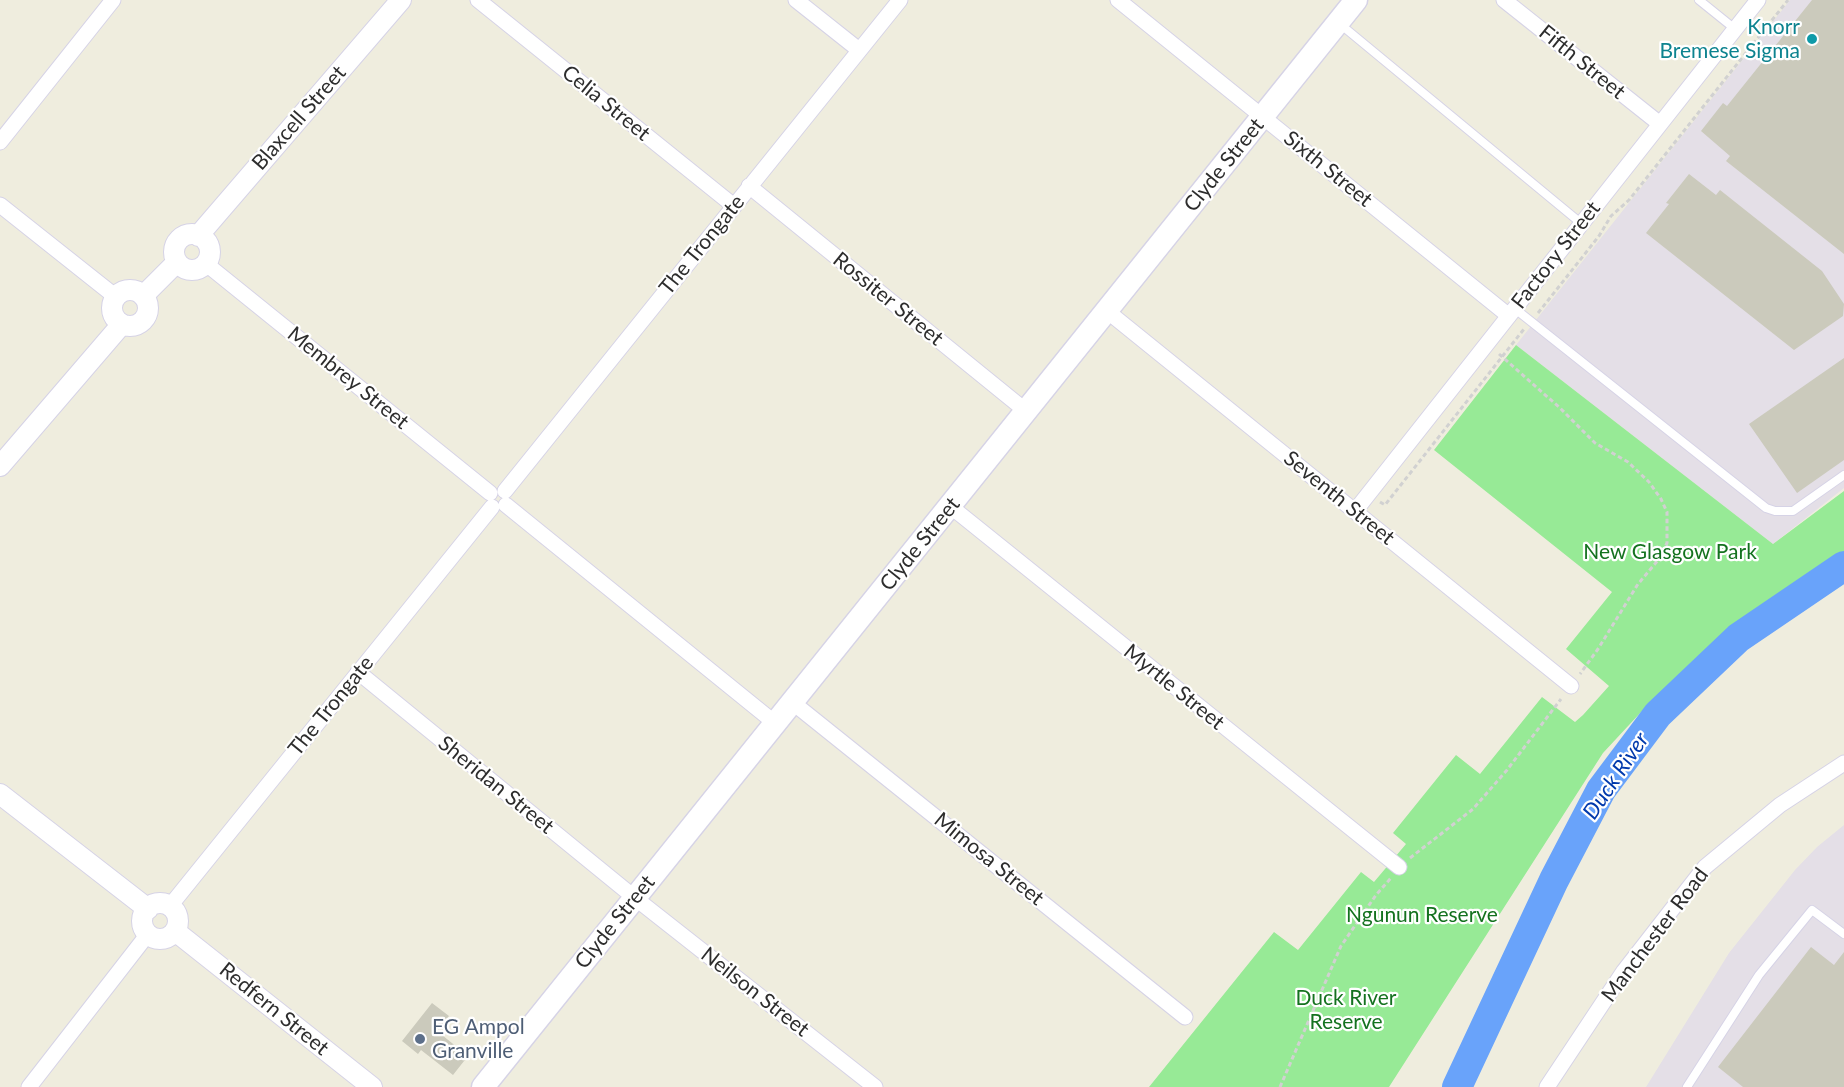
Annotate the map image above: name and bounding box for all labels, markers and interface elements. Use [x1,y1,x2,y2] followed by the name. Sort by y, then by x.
[1659,14,1800,64] place label: Knorr Bremese Sigma
[1534,20,1630,104] street label: Fifth Street
[1805,32,1819,46] marker: Knorr Bremese Sigma
[557,60,655,146] street label: Celia Street
[247,61,351,175] street label: Blaxcell Street
[1179,113,1269,217] street label: Clyde Street
[1279,126,1377,212] street label: Sixth Street
[654,190,750,300] street label: The Trongate
[1506,196,1606,314] street label: Factory Street
[828,247,948,351] street label: Rossiter Street
[282,321,414,435] street label: Membrey Street
[1278,446,1400,550] street label: Seventh Street
[875,492,965,596] street label: Clyde Street
[1583,539,1757,565] park label: New Glasgow Park
[1119,639,1229,735] street label: Myrtle Street
[283,651,379,761] street label: The Trongate
[1577,728,1655,824] water label: Duck River
[433,731,559,839] street label: Sheridan Street
[929,807,1049,911] street label: Mimosa Street
[1596,863,1714,1007] street label: Manchester Road
[570,870,660,974] street label: Clyde Street
[1346,902,1498,928] park label: Ngunun Reserve
[696,942,814,1042] street label: Neilson Street
[214,957,334,1061] street label: Redfern Street
[1296,985,1396,1035] park label: Duck River Reserve
[432,1014,525,1064] place label: EG Ampol Granville
[413,1032,427,1046] marker: EG Ampol Granville

